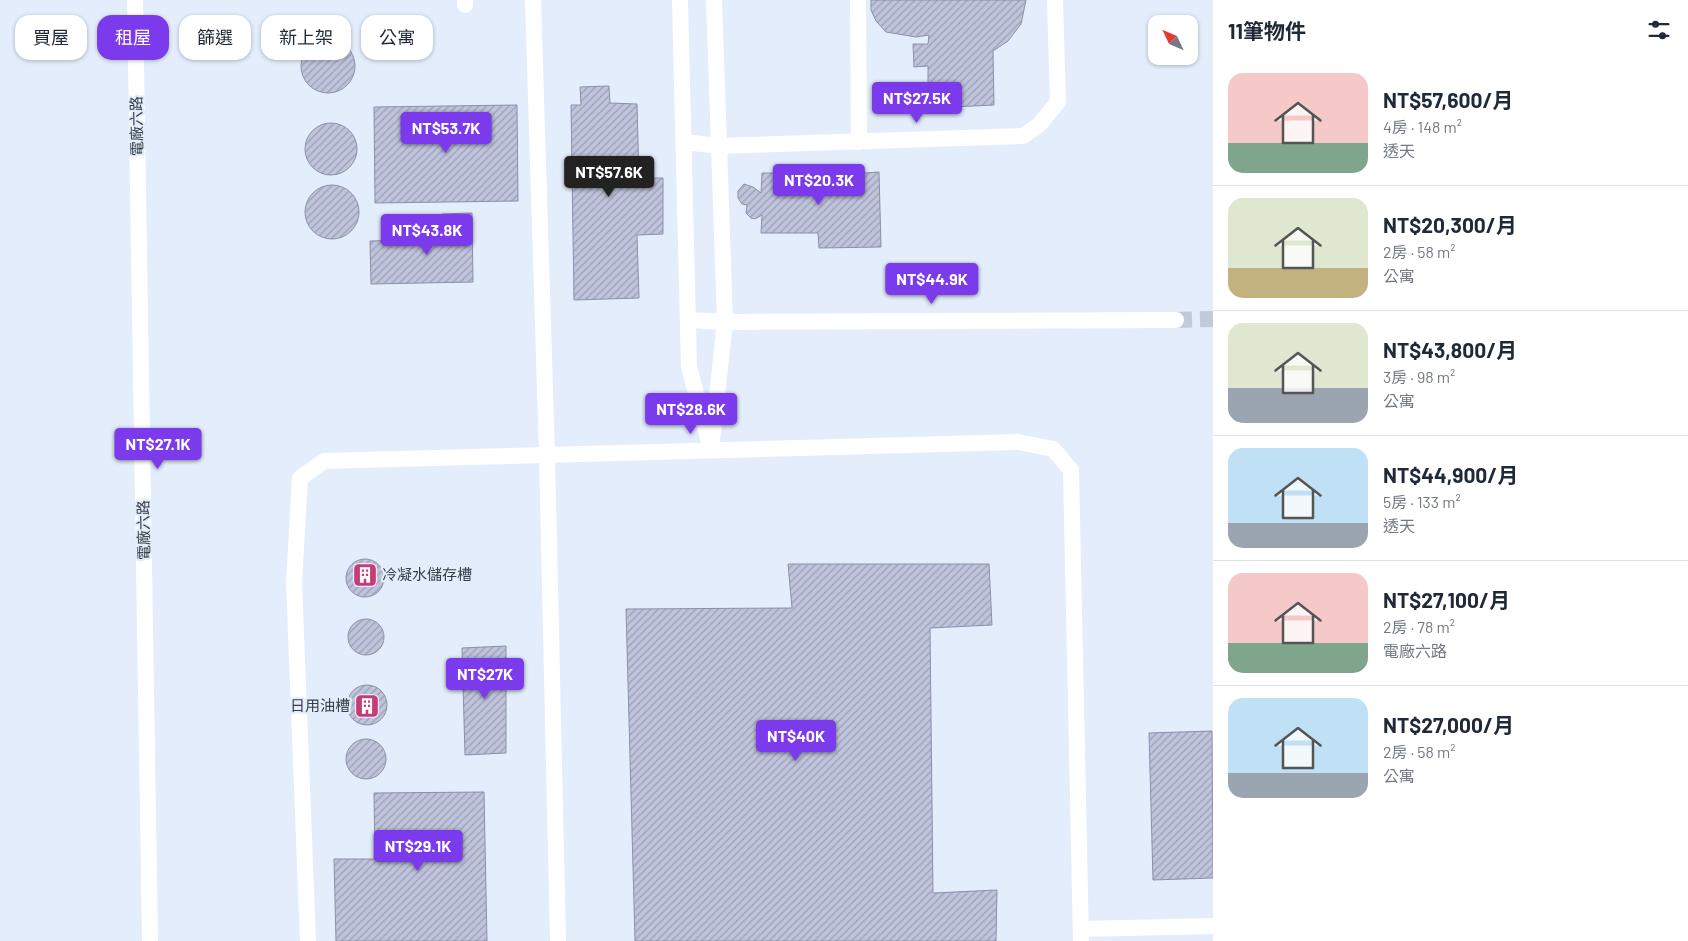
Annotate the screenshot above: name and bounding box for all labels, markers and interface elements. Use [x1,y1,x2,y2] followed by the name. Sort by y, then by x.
[15,15,87,60] chip: 買屋
[97,15,169,60] chip: 租屋
[179,15,251,60] chip: 篩選
[261,15,351,60] chip: 新上架
[361,15,433,60] chip: 公寓
[1148,15,1198,65] north arrow
[1148,15,1198,65] map controls
[1645,16,1673,44] icon: filters
[1228,18,1306,43] text: 11筆物件
[865,82,969,124] pin: NT$27.5K
[1383,87,1513,112] text: NT$57,600/月
[883,88,951,107] text: NT$27.5K
[1268,93,1328,153] icon: home
[126,96,146,156] street label: 電廠六路
[394,112,498,154] pin: NT$53.7K
[1383,117,1462,136] text: 4房 · 148 m²
[412,118,480,137] text: NT$53.7K
[1383,141,1415,160] text: 透天
[557,156,661,198] pin: NT$57.6K
[575,162,643,181] text: NT$57.6K
[767,164,871,206] pin: NT$20.3K
[784,170,854,189] text: NT$20.3K
[1383,212,1517,237] text: NT$20,300/月
[375,214,479,256] pin: NT$43.8K
[1268,218,1328,278] icon: home
[392,220,462,239] text: NT$43.8K
[1383,242,1456,261] text: 2房 · 58 m²
[880,262,984,305] pin: NT$44.9K
[1383,266,1415,285] text: 公寓
[896,269,968,288] text: NT$44.9K
[1383,337,1517,362] text: NT$43,800/月
[1268,343,1328,403] icon: home
[1383,367,1455,386] text: 3房 · 98 m²
[1383,391,1415,410] text: 公寓
[639,392,743,435] pin: NT$28.6K
[656,399,726,418] text: NT$28.6K
[106,428,210,470] pin: NT$27.1K
[126,434,191,453] text: NT$27.1K
[1383,462,1518,487] text: NT$44,900/月
[1268,468,1328,528] icon: home
[1383,492,1461,511] text: 5房 · 133 m²
[133,500,153,560] street label: 電廠六路
[1383,516,1415,535] text: 透天
[352,562,378,588] building icon: 冷凝水儲存槽
[382,565,472,583] place label: 冷凝水儲存槽
[1383,587,1510,612] text: NT$27,100/月
[1268,593,1328,653] icon: home
[1383,617,1455,636] text: 2房 · 78 m²
[1383,641,1447,660] text: 電廠六路
[444,658,526,700] pin: NT$27K
[457,664,513,683] text: NT$27K
[354,693,380,719] building icon: 日用油槽
[290,696,350,714] place label: 日用油槽
[1383,712,1514,737] text: NT$27,000/月
[1268,718,1328,778] icon: home
[755,720,837,762] pin: NT$40K
[767,726,825,745] text: NT$40K
[1383,742,1456,761] text: 2房 · 58 m²
[1383,766,1415,785] text: 公寓
[366,830,470,872] pin: NT$29.1K
[385,836,451,855] text: NT$29.1K

